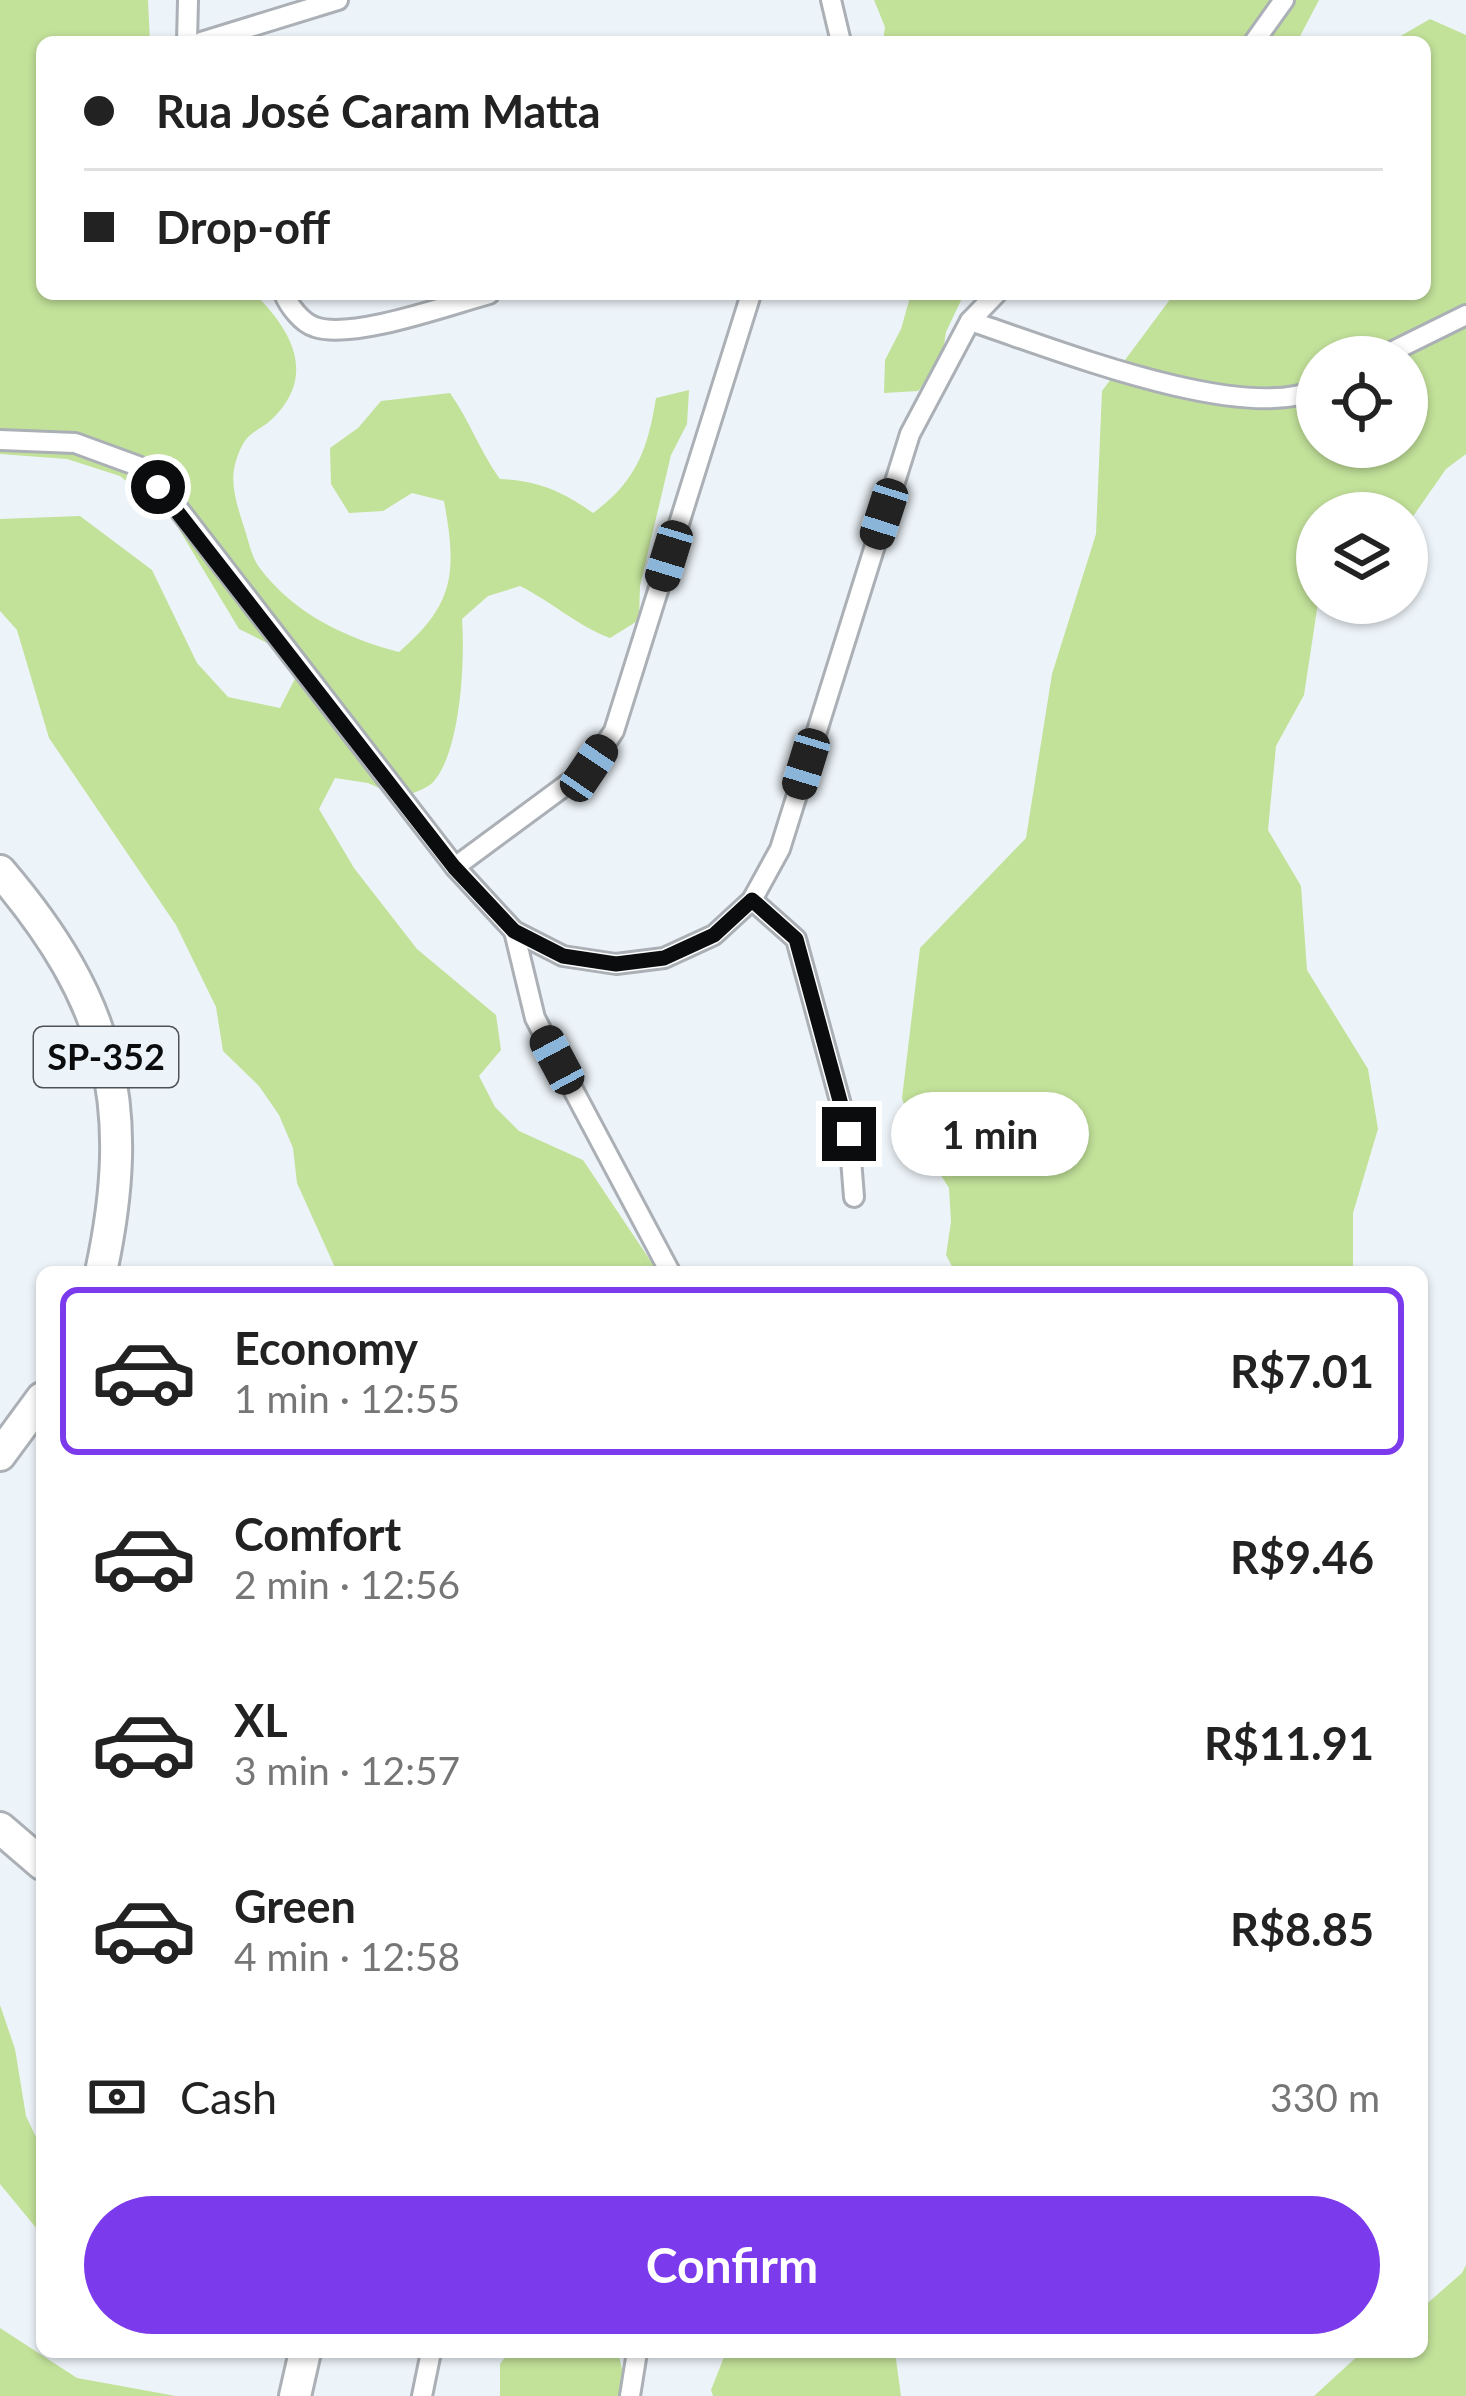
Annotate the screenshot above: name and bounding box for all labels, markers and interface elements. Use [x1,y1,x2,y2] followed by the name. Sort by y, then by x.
[156,84,601,138] text: Rua José Caram Matta
[156,200,330,254] text: Drop-off
[1296,336,1428,624] map controls
[1296,336,1428,468] button: locate
[131,460,185,514] route start
[856,474,912,554] car
[1296,492,1428,624] button: layers
[641,516,697,596] car
[778,724,834,804] car
[554,728,624,808] car
[524,1020,590,1100] car
[34,1027,178,1087] road number: SP-352
[891,1092,1089,1176] callout: 1 min
[822,1107,876,1161] route end
[942,1111,1038,1157] text: 1 min
[90,1317,198,1425] icon: car
[234,1321,418,1375] text: Economy
[1230,1344,1374,1398] text: R$7.01
[234,1375,460,1421] text: 1 min · 12:55
[90,1503,198,1611] icon: car
[234,1507,401,1561] text: Comfort
[1230,1530,1374,1584] text: R$9.46
[234,1561,460,1607] text: 2 min · 12:56
[90,1689,198,1797] icon: car
[234,1693,288,1747] text: XL
[1204,1716,1374,1770] text: R$11.91
[234,1747,460,1793] text: 3 min · 12:57
[90,1875,198,1983] icon: car
[234,1879,356,1933] text: Green
[1230,1902,1374,1956] text: R$8.85
[234,1933,460,1979] text: 4 min · 12:58
[84,2064,150,2130] icon: cash
[180,2070,277,2124] text: Cash
[1270,2074,1380,2120] text: 330 m
[84,2196,1380,2334] button: Confirm

